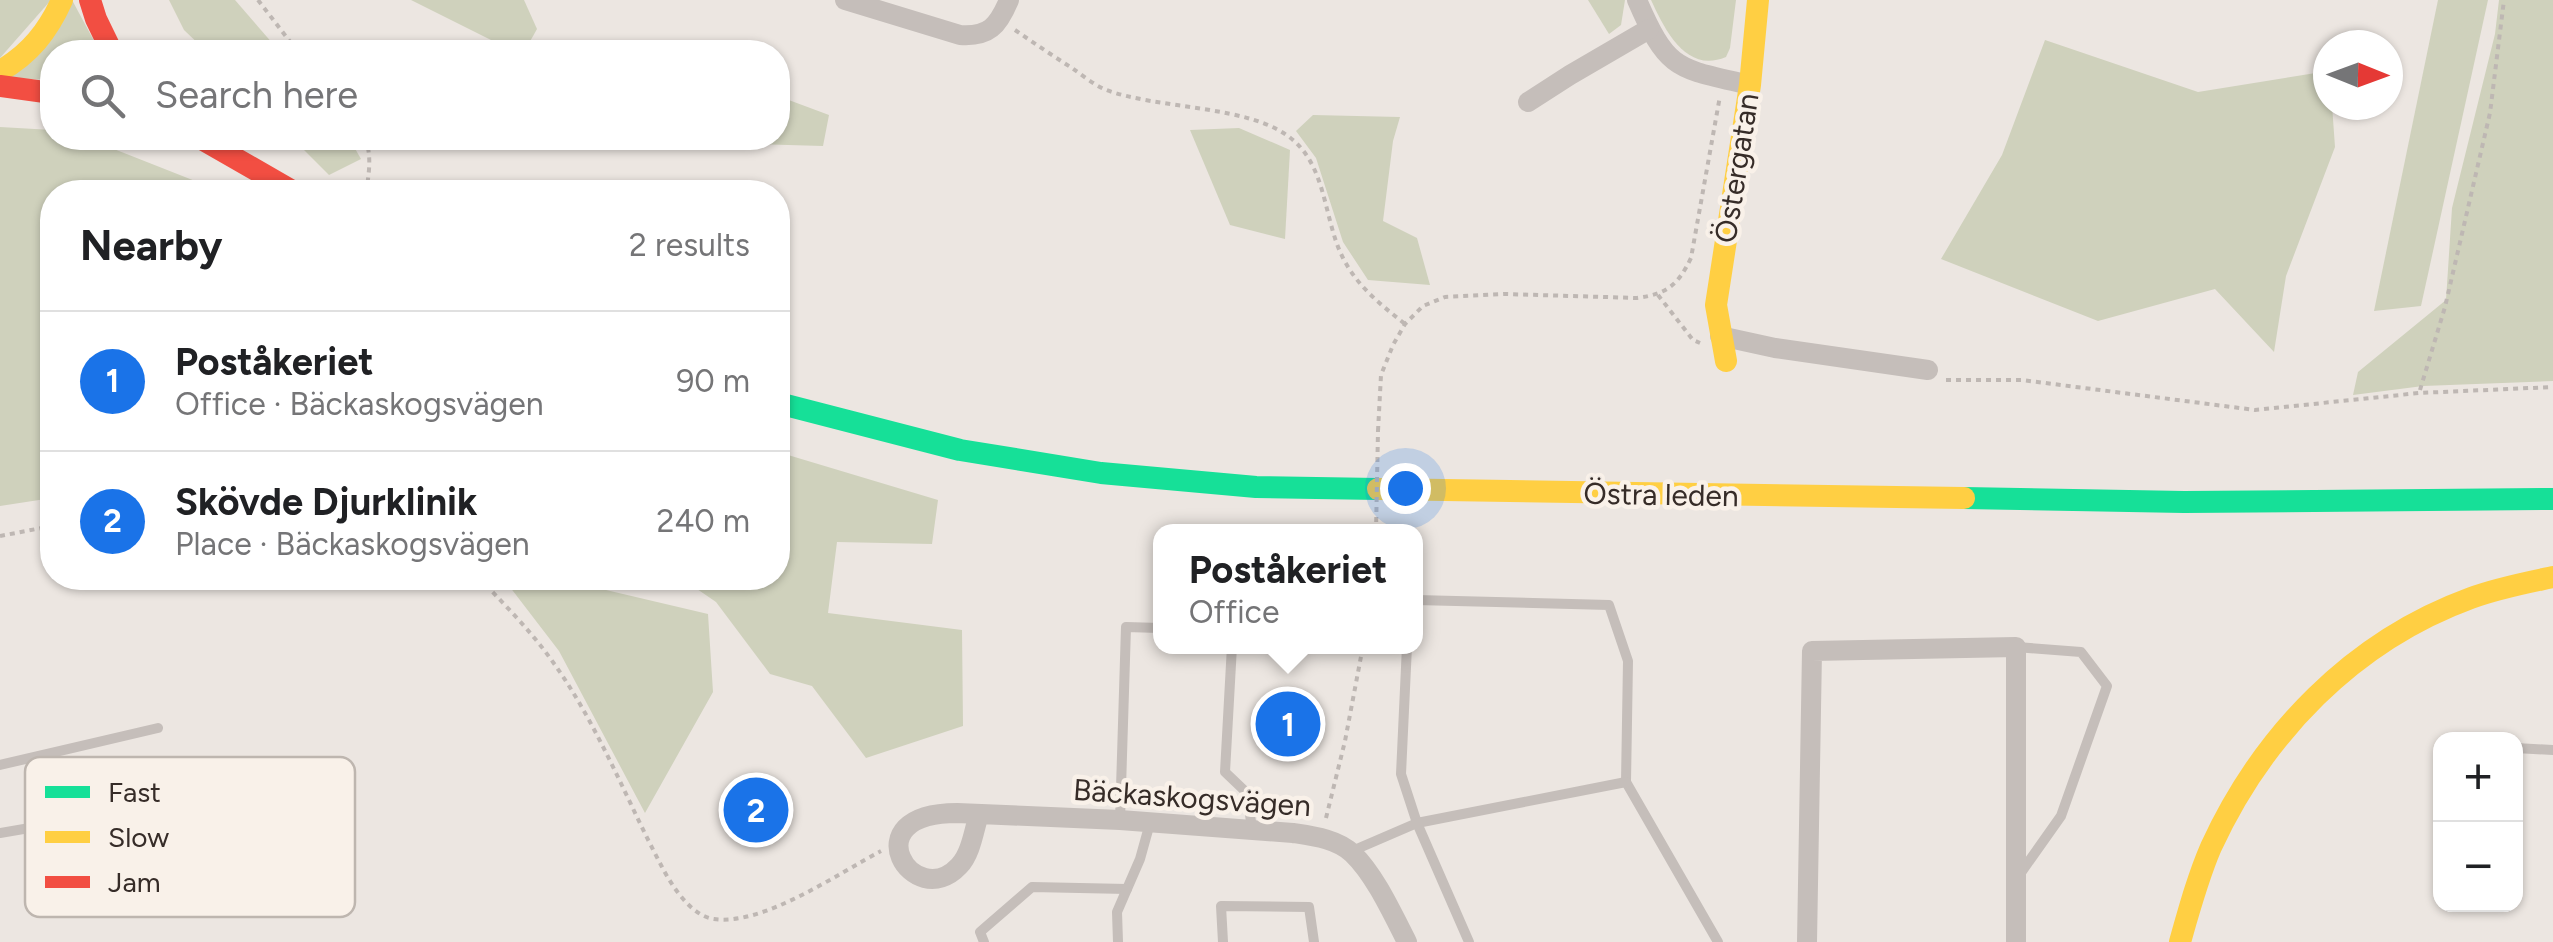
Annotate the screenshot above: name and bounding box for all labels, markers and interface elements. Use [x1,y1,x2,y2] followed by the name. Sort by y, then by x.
[2313,30,2403,120] north arrow
[40,40,790,150] search box
[75,68,130,123] icon: search
[155,72,358,118] text: Search here
[1706,90,1767,246] street label: Östergatan
[80,220,222,271] text: Nearby
[629,226,750,264] text: 2 results
[175,339,374,385] text: Poståkeriet
[106,362,119,400] text: 1
[676,362,750,400] text: 90 m
[175,385,544,423] text: Office · Bäckaskogsvägen
[1380,463,1431,514] your location
[1583,475,1739,514] street label: Östra leden
[175,479,477,525] text: Skövde Djurklinik
[103,502,122,540] text: 2
[657,502,750,540] text: 240 m
[1153,524,1423,654] popup
[175,525,530,563] text: Place · Bäckaskogsvägen
[1189,547,1387,593] text: Poståkeriet
[1189,593,1279,631] text: Office
[1256,686,1320,762] pin: 1
[2433,732,2523,912] map controls
[2433,732,2523,822] button: +
[25,757,355,917] legend
[1072,771,1312,824] street label: Bäckaskogsvägen
[724,772,788,848] pin: 2
[108,775,161,809] text: Fast
[108,820,169,854] text: Slow
[2433,822,2523,912] button: −
[108,865,161,899] text: Jam

